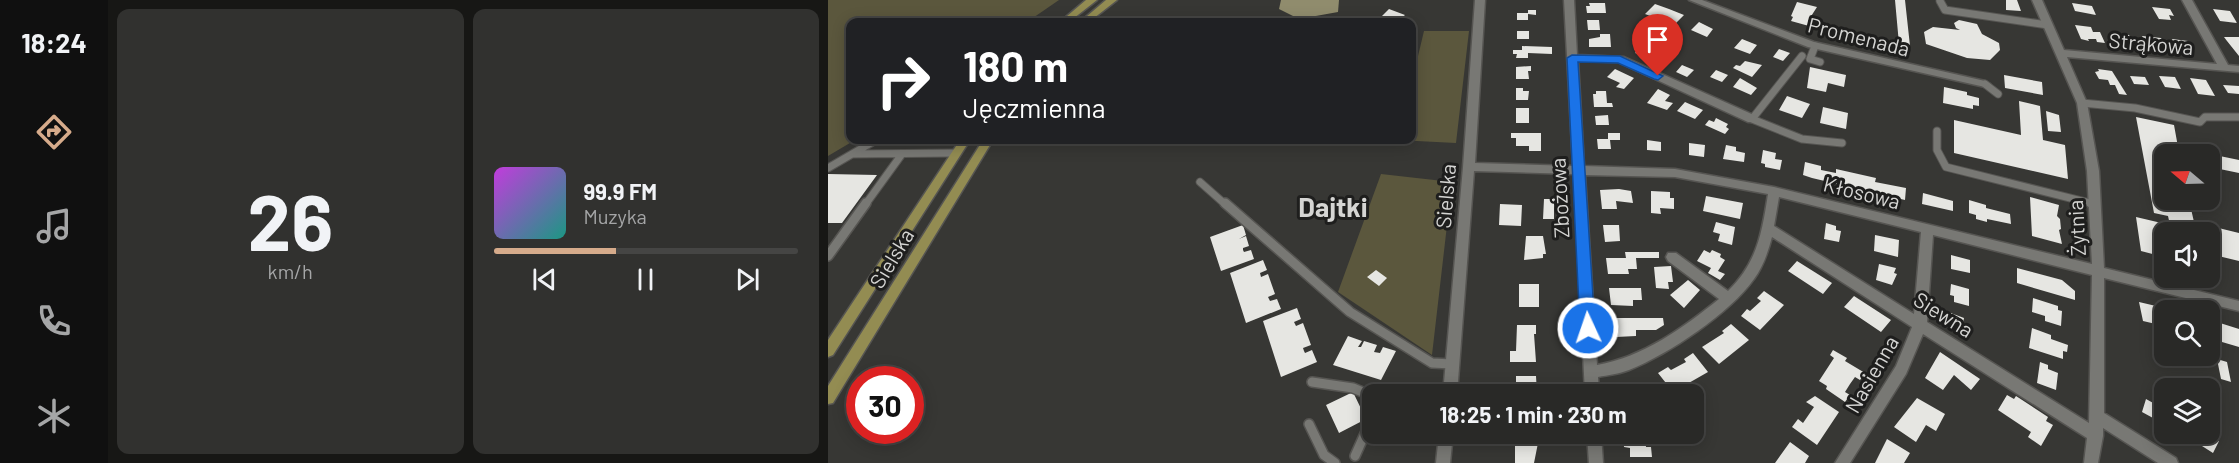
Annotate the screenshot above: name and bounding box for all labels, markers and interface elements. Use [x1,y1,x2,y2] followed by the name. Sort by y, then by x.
[1805,11,1913,61] street label: Promenada
[1632,14,1683,76] pin
[1641,23,1674,56] icon: arrive
[21,26,87,58] text: 18:24
[2108,27,2194,59] street label: Strąkowa
[963,40,1068,90] text: 180 m
[864,42,942,120] icon: right
[963,91,1106,123] text: Jęczmienna
[33,111,75,153] icon: directions
[2154,144,2220,210] north arrow
[2154,144,2220,444] map controls
[1544,157,1574,239] street label: Zbożowa
[1430,163,1460,229] street label: Sielska
[1821,170,1903,214] street label: Kłosowa
[247,173,333,267] text: 26
[584,178,657,204] text: 99.9 FM
[1298,190,1368,222] district label: Dajtki
[2062,199,2090,257] street label: Żytnia
[584,204,647,228] text: Muzyka
[33,205,75,247] icon: music
[2154,222,2220,288] button: sound
[864,224,918,292] street label: Sielska
[268,259,313,283] text: km/h
[528,263,561,296] icon: previous
[629,263,662,296] icon: pause
[731,263,764,296] icon: next
[1910,286,1978,342] street label: Siewna
[1556,296,1620,360] position arrow
[33,300,75,342] icon: phone
[2154,300,2220,366] button: search
[1839,331,1903,417] street label: Nasienna
[846,366,924,444] speed limit sign: 30
[2154,378,2220,444] button: layers
[33,395,75,437] icon: climate
[1439,401,1627,427] text: 18:25 · 1 min · 230 m

